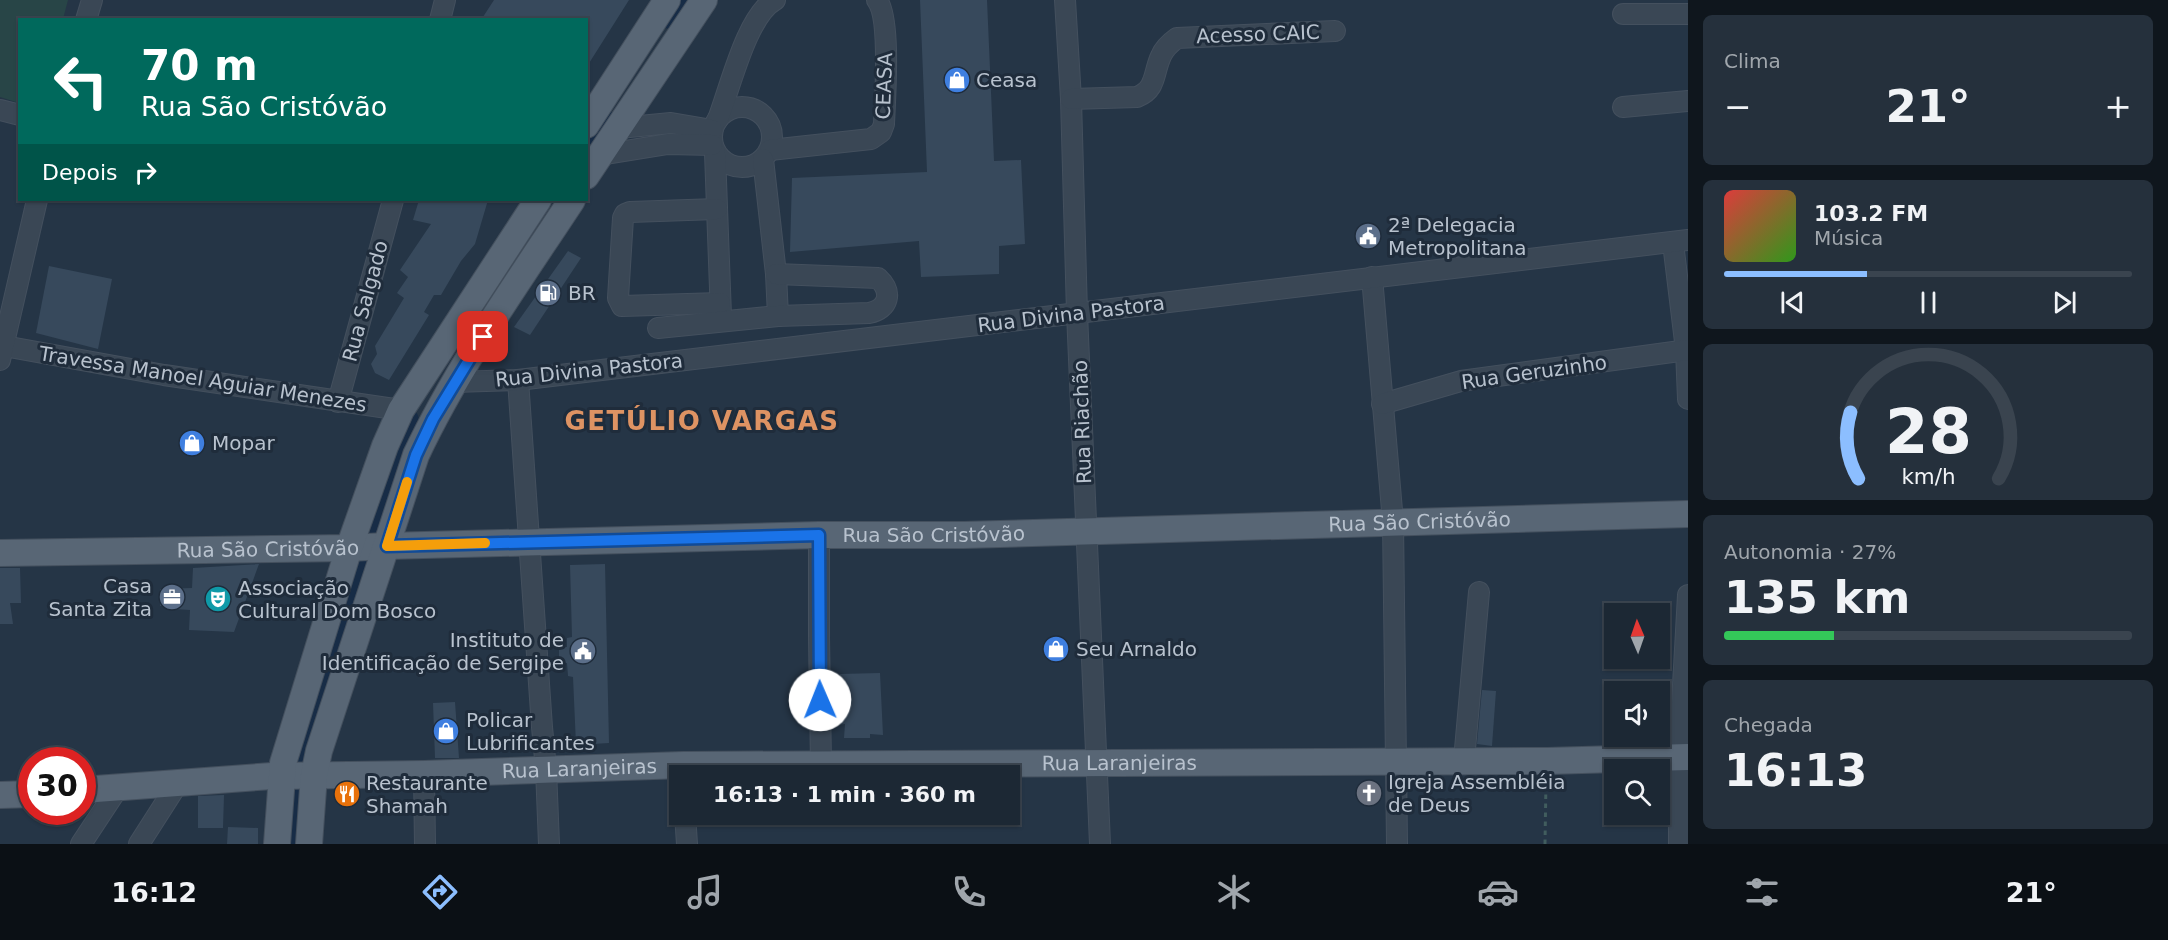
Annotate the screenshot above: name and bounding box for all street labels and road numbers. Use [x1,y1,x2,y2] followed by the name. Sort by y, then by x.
[1196,20,1320,48] street label: Acesso CAIC
[871,52,897,120] street label: CEASA
[337,238,393,364] street label: Rua Salgado
[976,291,1166,337] street label: Rua Divina Pastora
[37,341,368,417] street label: Travessa Manoel Aguiar Menezes
[494,348,684,392] street label: Rua Divina Pastora
[1460,350,1608,394] street label: Rua Geruzinho
[1068,360,1096,484] street label: Rua Riachão
[1328,507,1511,536] street label: Rua São Cristóvão
[843,521,1025,547] street label: Rua São Cristóvão
[177,535,360,562] street label: Rua São Cristóvão
[1042,751,1197,775] street label: Rua Laranjeiras
[501,754,657,783] street label: Rua Laranjeiras

